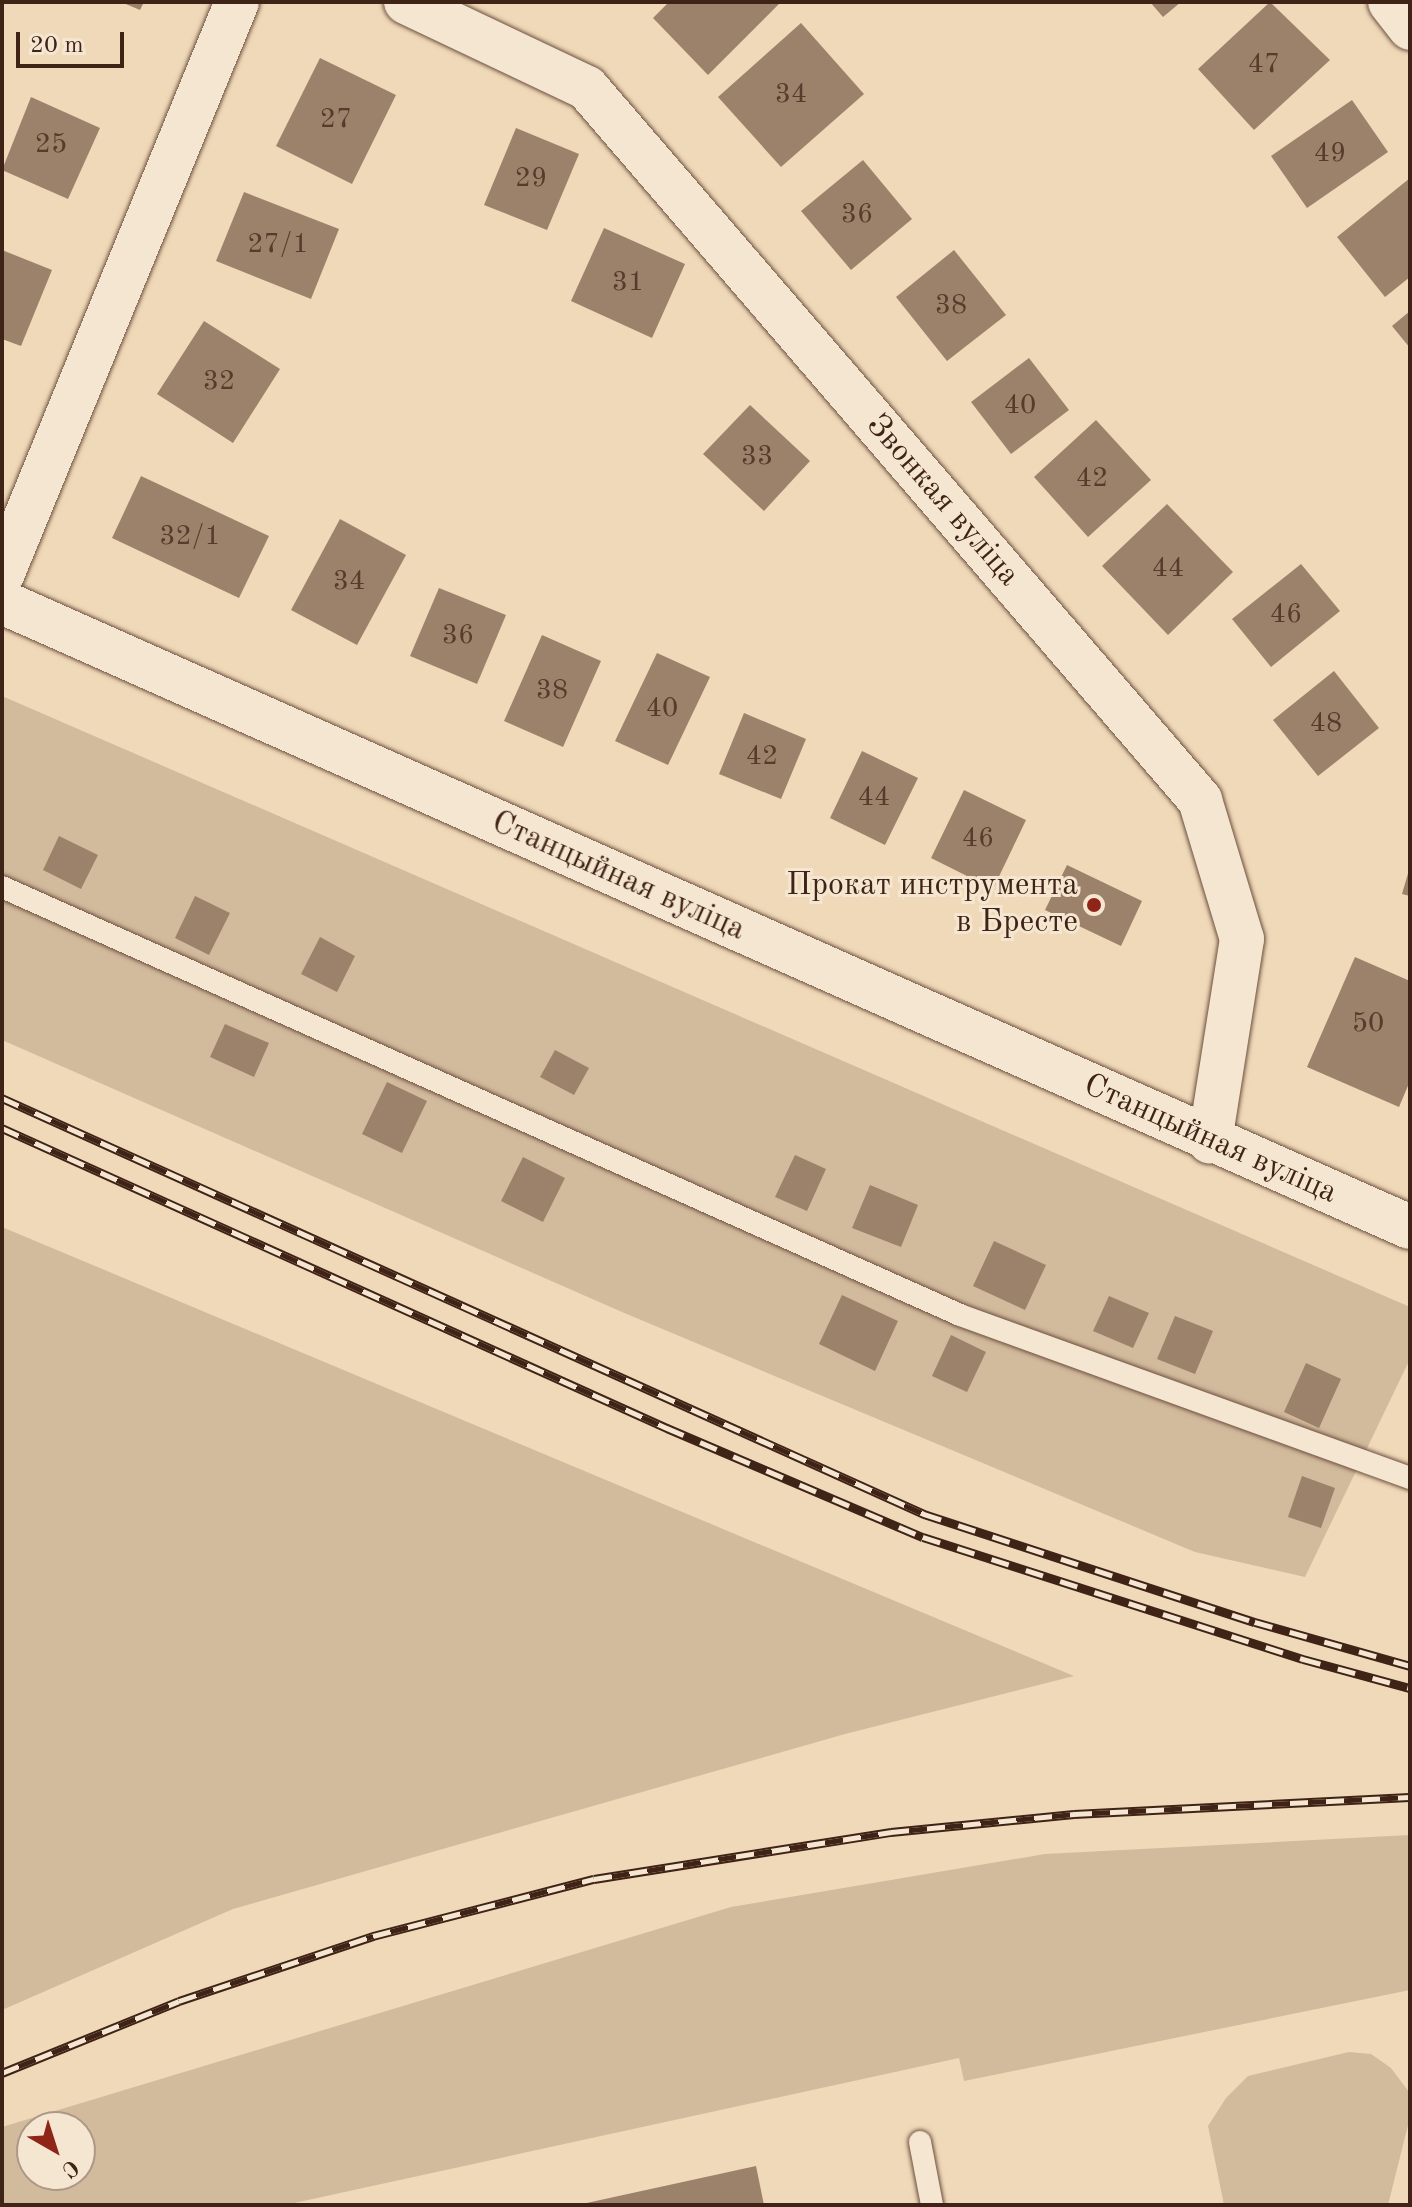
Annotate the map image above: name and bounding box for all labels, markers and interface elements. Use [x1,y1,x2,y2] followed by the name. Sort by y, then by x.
[20,16,128,66] scale bar
[30,34,84,58] text: 20 m
[1248,48,1280,82] house number: 47
[775,78,807,112] house number: 34
[320,103,352,137] house number: 27
[35,128,67,162] house number: 25
[1314,137,1346,171] house number: 49
[515,162,547,196] house number: 29
[841,198,873,232] house number: 36
[247,228,309,262] house number: 27/1
[612,266,644,300] house number: 31
[935,289,967,323] house number: 38
[203,365,235,399] house number: 32
[1004,389,1036,423] house number: 40
[857,407,1027,595] street label: Звонкая вуліца
[741,440,773,474] house number: 33
[1076,462,1108,496] house number: 42
[159,520,221,554] house number: 32/1
[1152,552,1184,586] house number: 44
[333,565,365,599] house number: 34
[1270,598,1302,632] house number: 46
[442,619,474,653] house number: 36
[536,674,568,708] house number: 38
[646,692,678,726] house number: 40
[1310,707,1342,741] house number: 48
[746,740,778,774] house number: 42
[858,781,890,815] house number: 44
[485,804,751,950] street label: Станцыйная вуліца
[962,822,994,856] house number: 46
[786,868,1078,943] place label: Прокат инструмента в Бресте
[1085,896,1103,914] marker: Прокат инструмента в Бресте
[1352,1007,1384,1041] house number: 50
[1077,1067,1343,1213] street label: Станцыйная вуліца
[16,2111,96,2191] north arrow
[57,2155,82,2181] text: С

